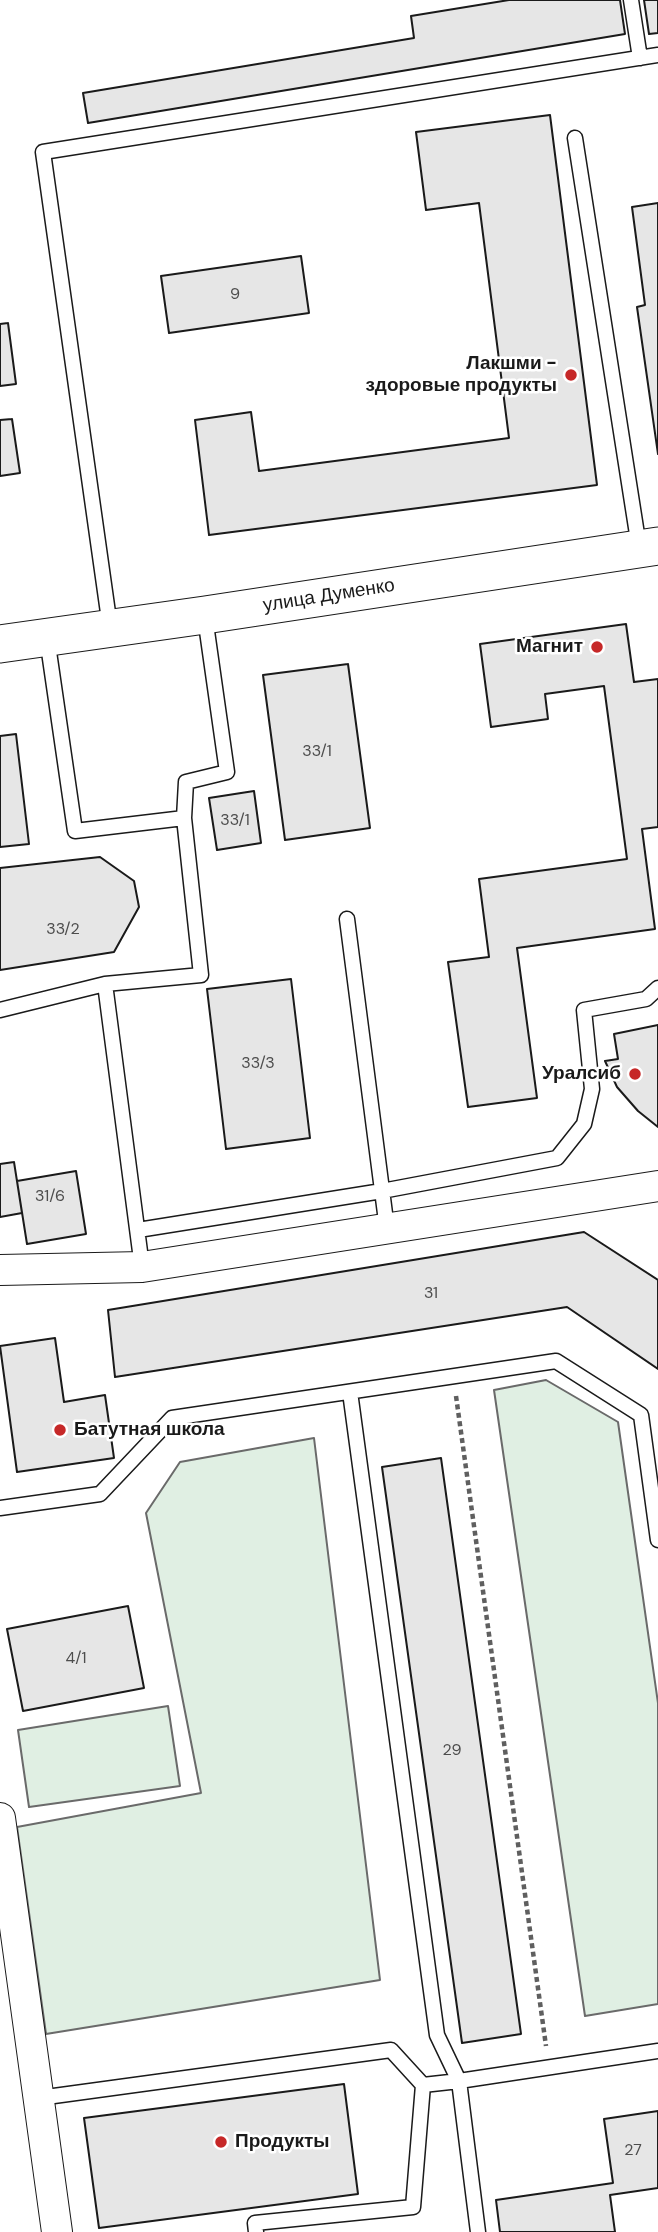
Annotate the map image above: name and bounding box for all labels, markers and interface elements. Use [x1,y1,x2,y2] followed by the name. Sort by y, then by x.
[230,285,240,305] house number: 9
[365,353,557,397] place label: Лакшми - здоровые продукты
[563,367,579,383] marker: Лакшми - здоровые продукты
[261,574,397,618] street label: улица Думенко
[516,636,583,658] place label: Магнит
[589,639,605,655] marker: Магнит
[302,742,332,762] house number: 33/1
[220,811,250,831] house number: 33/1
[46,920,80,940] house number: 33/2
[241,1054,275,1074] house number: 33/3
[542,1063,621,1085] place label: Уралсиб
[627,1066,643,1082] marker: Уралсиб
[35,1187,65,1207] house number: 31/6
[424,1284,438,1304] house number: 31
[74,1419,225,1441] place label: Батутная школа
[52,1422,68,1438] marker: Батутная школа
[66,1649,86,1669] house number: 4/1
[442,1741,462,1761] house number: 29
[235,2131,330,2153] place label: Продукты
[213,2134,229,2150] marker: Продукты
[624,2141,642,2161] house number: 27

